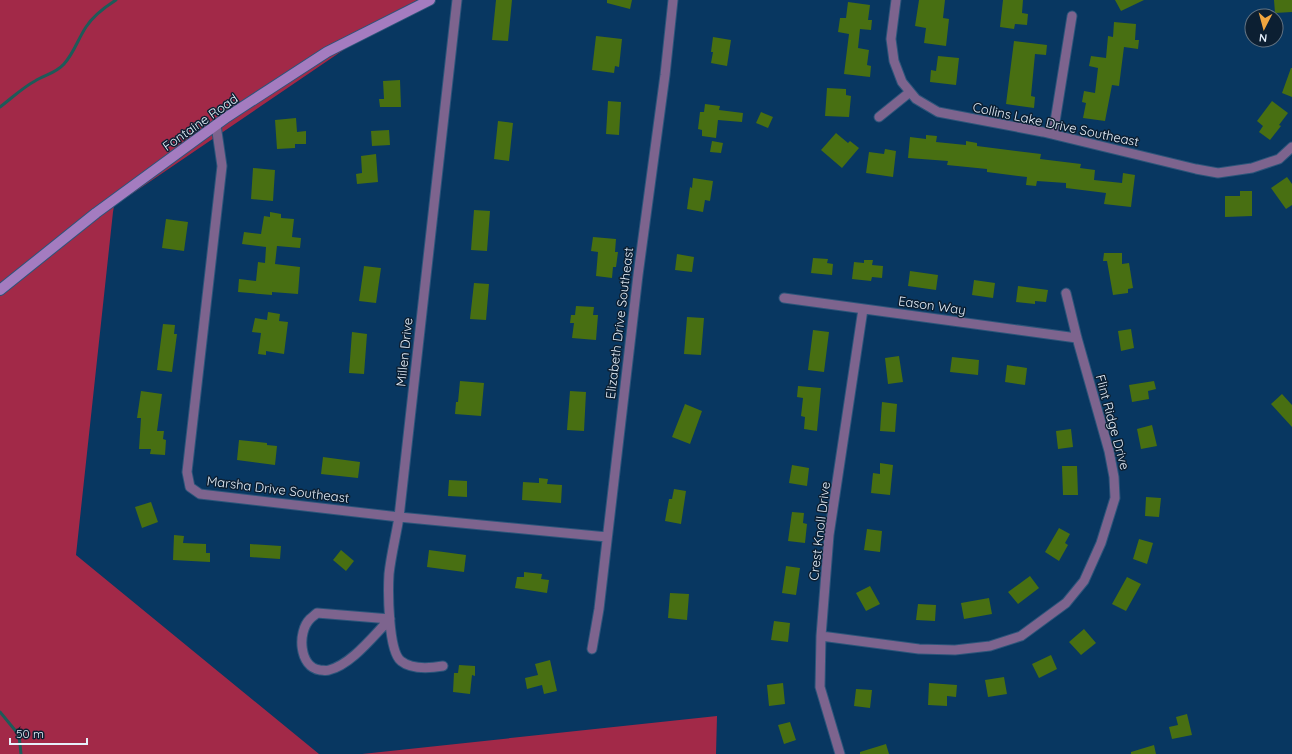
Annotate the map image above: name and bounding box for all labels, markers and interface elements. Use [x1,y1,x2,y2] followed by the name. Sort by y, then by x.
[1244,8,1284,48] north arrow
[1258,31,1268,45] text: N
[159,90,241,154] street label: Fontaine Road
[971,99,1141,149] street label: Collins Lake Drive Southeast
[602,246,636,400] street label: Elizabeth Drive Southeast
[897,292,967,318] street label: Eason Way
[392,317,416,387] street label: Millen Drive
[1093,373,1133,471] street label: Flint Ridge Drive
[206,472,350,506] street label: Marsha Drive Southeast
[805,481,833,581] street label: Crest Knoll Drive
[10,720,87,746] scale bar
[16,726,44,741] text: 50 m

